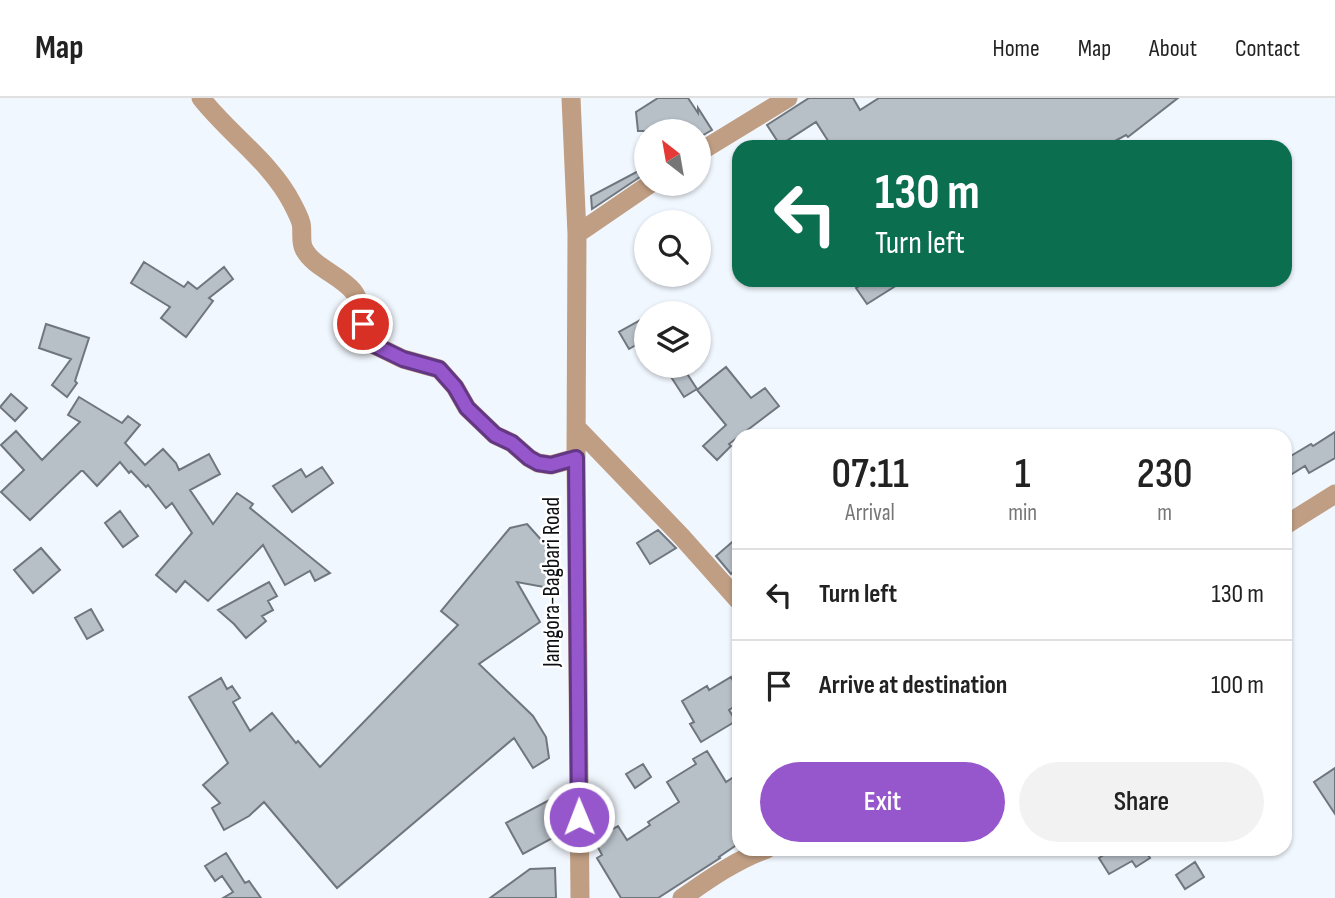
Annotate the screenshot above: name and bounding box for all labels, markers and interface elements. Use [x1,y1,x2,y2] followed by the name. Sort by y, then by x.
[35,28,84,68] text: Map
[992,34,1040,63] text: Home
[1078,34,1111,63] text: Map
[1149,34,1197,63] text: About
[1235,34,1300,63] text: Contact
[634,119,710,196] north arrow
[634,119,711,378] map controls
[875,164,980,223] text: 130 m
[760,168,851,259] icon: left
[634,210,711,287] button: search
[875,224,965,263] text: Turn left
[333,294,393,354] pin
[634,301,711,378] button: layers
[344,305,382,343] icon: arrive
[832,449,909,500] text: 07:11
[1015,449,1030,500] text: 1
[1137,449,1192,500] text: 230
[538,497,566,668] street label: Jamgora-Bagbari Road
[845,499,895,527] text: Arrival
[1008,499,1037,527] text: min
[1157,499,1172,527] text: m
[760,576,798,614] icon: left
[819,579,897,610] text: Turn left
[1212,579,1264,610] text: 130 m
[760,667,798,705] icon: arrive
[819,670,1007,701] text: Arrive at destination
[1211,670,1264,701] text: 100 m
[760,762,1005,842] button: Exit
[1019,762,1264,842] button: Share
[542,780,616,854] position arrow

